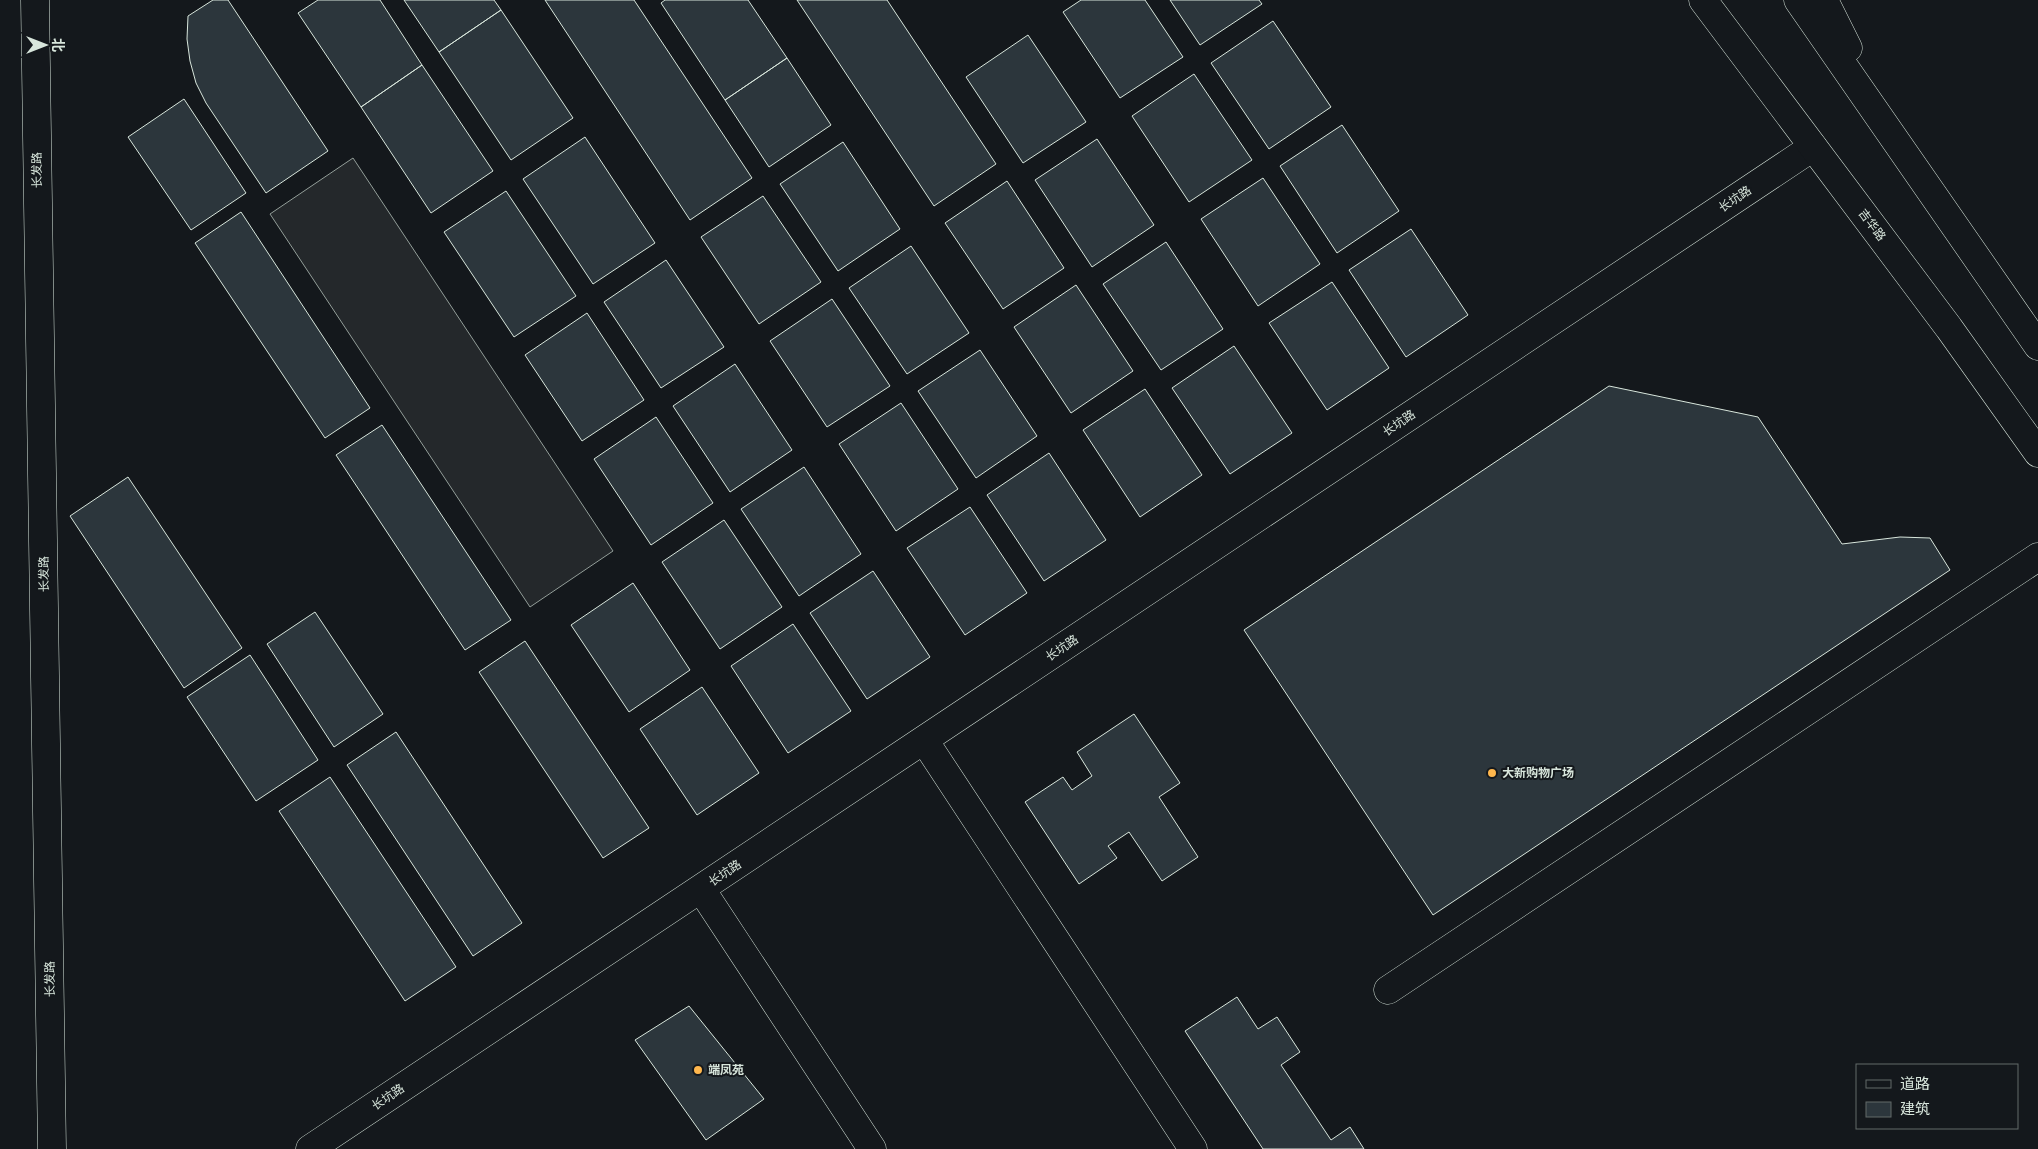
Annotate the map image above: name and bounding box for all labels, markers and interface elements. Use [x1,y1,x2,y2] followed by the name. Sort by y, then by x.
[20,20,70,70] north arrow
[49,38,68,52] text: 北
[28,152,44,188] street label: 长发路
[1715,181,1754,215] street label: 长坑路
[1856,205,1890,244] street label: 吉华路
[1379,405,1418,439] street label: 长坑路
[35,556,51,592] street label: 长发路
[1042,630,1081,664] street label: 长坑路
[1502,764,1574,780] place label: 大新购物广场
[1486,767,1498,779] marker: 大新购物广场
[705,855,744,889] street label: 长坑路
[41,961,57,997] street label: 长发路
[708,1061,744,1077] place label: 端凤苑
[692,1064,704,1076] marker: 端凤苑
[1856,1064,2018,1129] legend
[1900,1073,1930,1093] text: 道路
[368,1079,407,1113] street label: 长坑路
[1900,1098,1930,1118] text: 建筑

